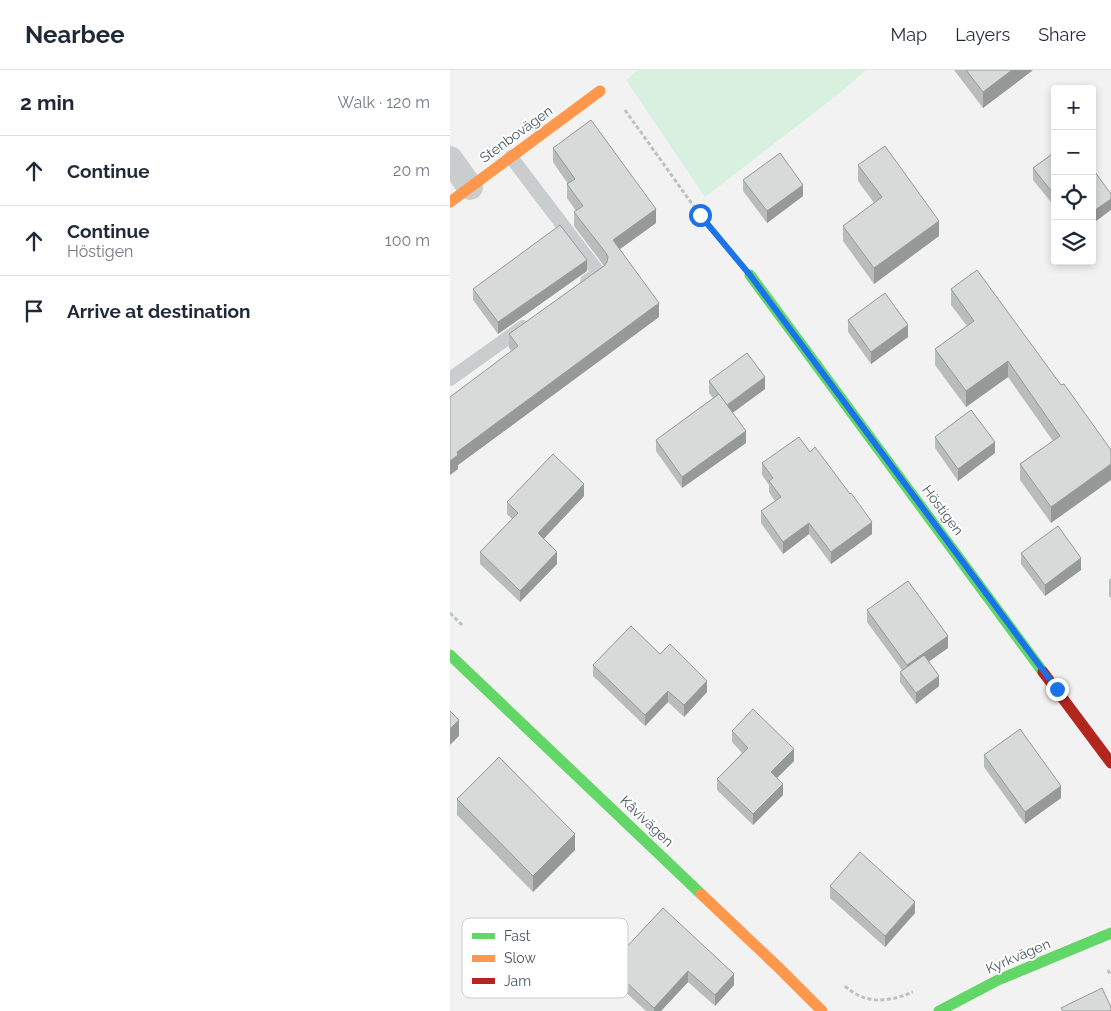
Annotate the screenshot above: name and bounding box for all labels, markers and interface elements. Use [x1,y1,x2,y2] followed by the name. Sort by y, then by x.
[25,20,125,49] text: Nearbee
[891,24,927,45] text: Map
[955,24,1010,45] text: Layers
[1038,24,1086,45] text: Share
[1051,85,1096,265] map controls
[1051,85,1096,130] button: +
[20,90,74,115] text: 2 min
[338,93,430,112] text: Walk · 120 m
[477,102,555,166] street label: Stenbovägen
[1051,130,1096,175] button: −
[20,157,48,185] icon: ahead
[67,160,150,182] text: Continue
[393,161,430,180] text: 20 m
[1051,175,1096,220] button: locate
[689,204,712,227] route start
[67,220,150,242] text: Continue
[1051,220,1096,265] button: layers
[20,227,48,255] icon: ahead
[385,231,430,250] text: 100 m
[67,242,133,261] text: Höstigen
[20,297,48,325] icon: arrive
[67,300,251,322] text: Arrive at destination
[919,482,967,538] street label: Höstigen
[1046,678,1069,701] route end
[617,792,677,850] street label: Kåvivägen
[462,918,628,998] legend
[504,928,531,944] text: Fast
[983,935,1053,977] street label: Kyrkvägen
[504,950,536,966] text: Slow
[504,973,531,989] text: Jam

